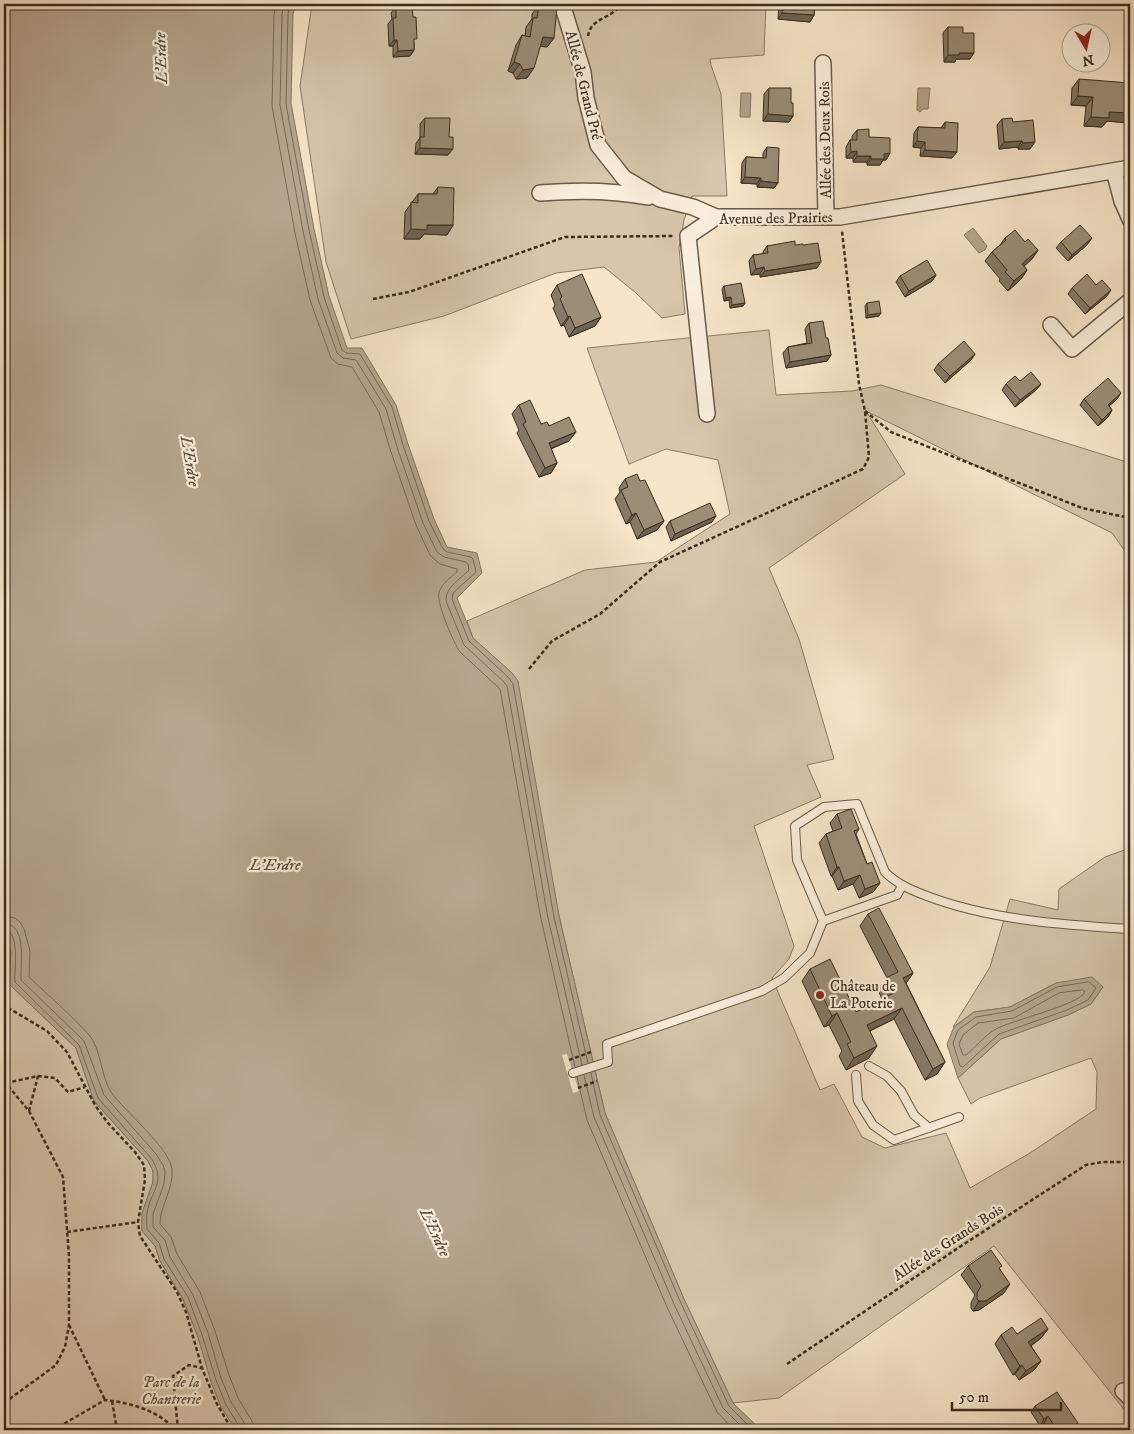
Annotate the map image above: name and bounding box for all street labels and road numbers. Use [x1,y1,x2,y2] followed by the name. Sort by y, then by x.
[561,28,607,143] street label: Allée de Grand Pré
[815,81,836,199] street label: Allée des Deux Rois
[719,208,833,229] street label: Avenue des Prairies
[890,1200,1007,1285] street label: Allée des Grands Bois

